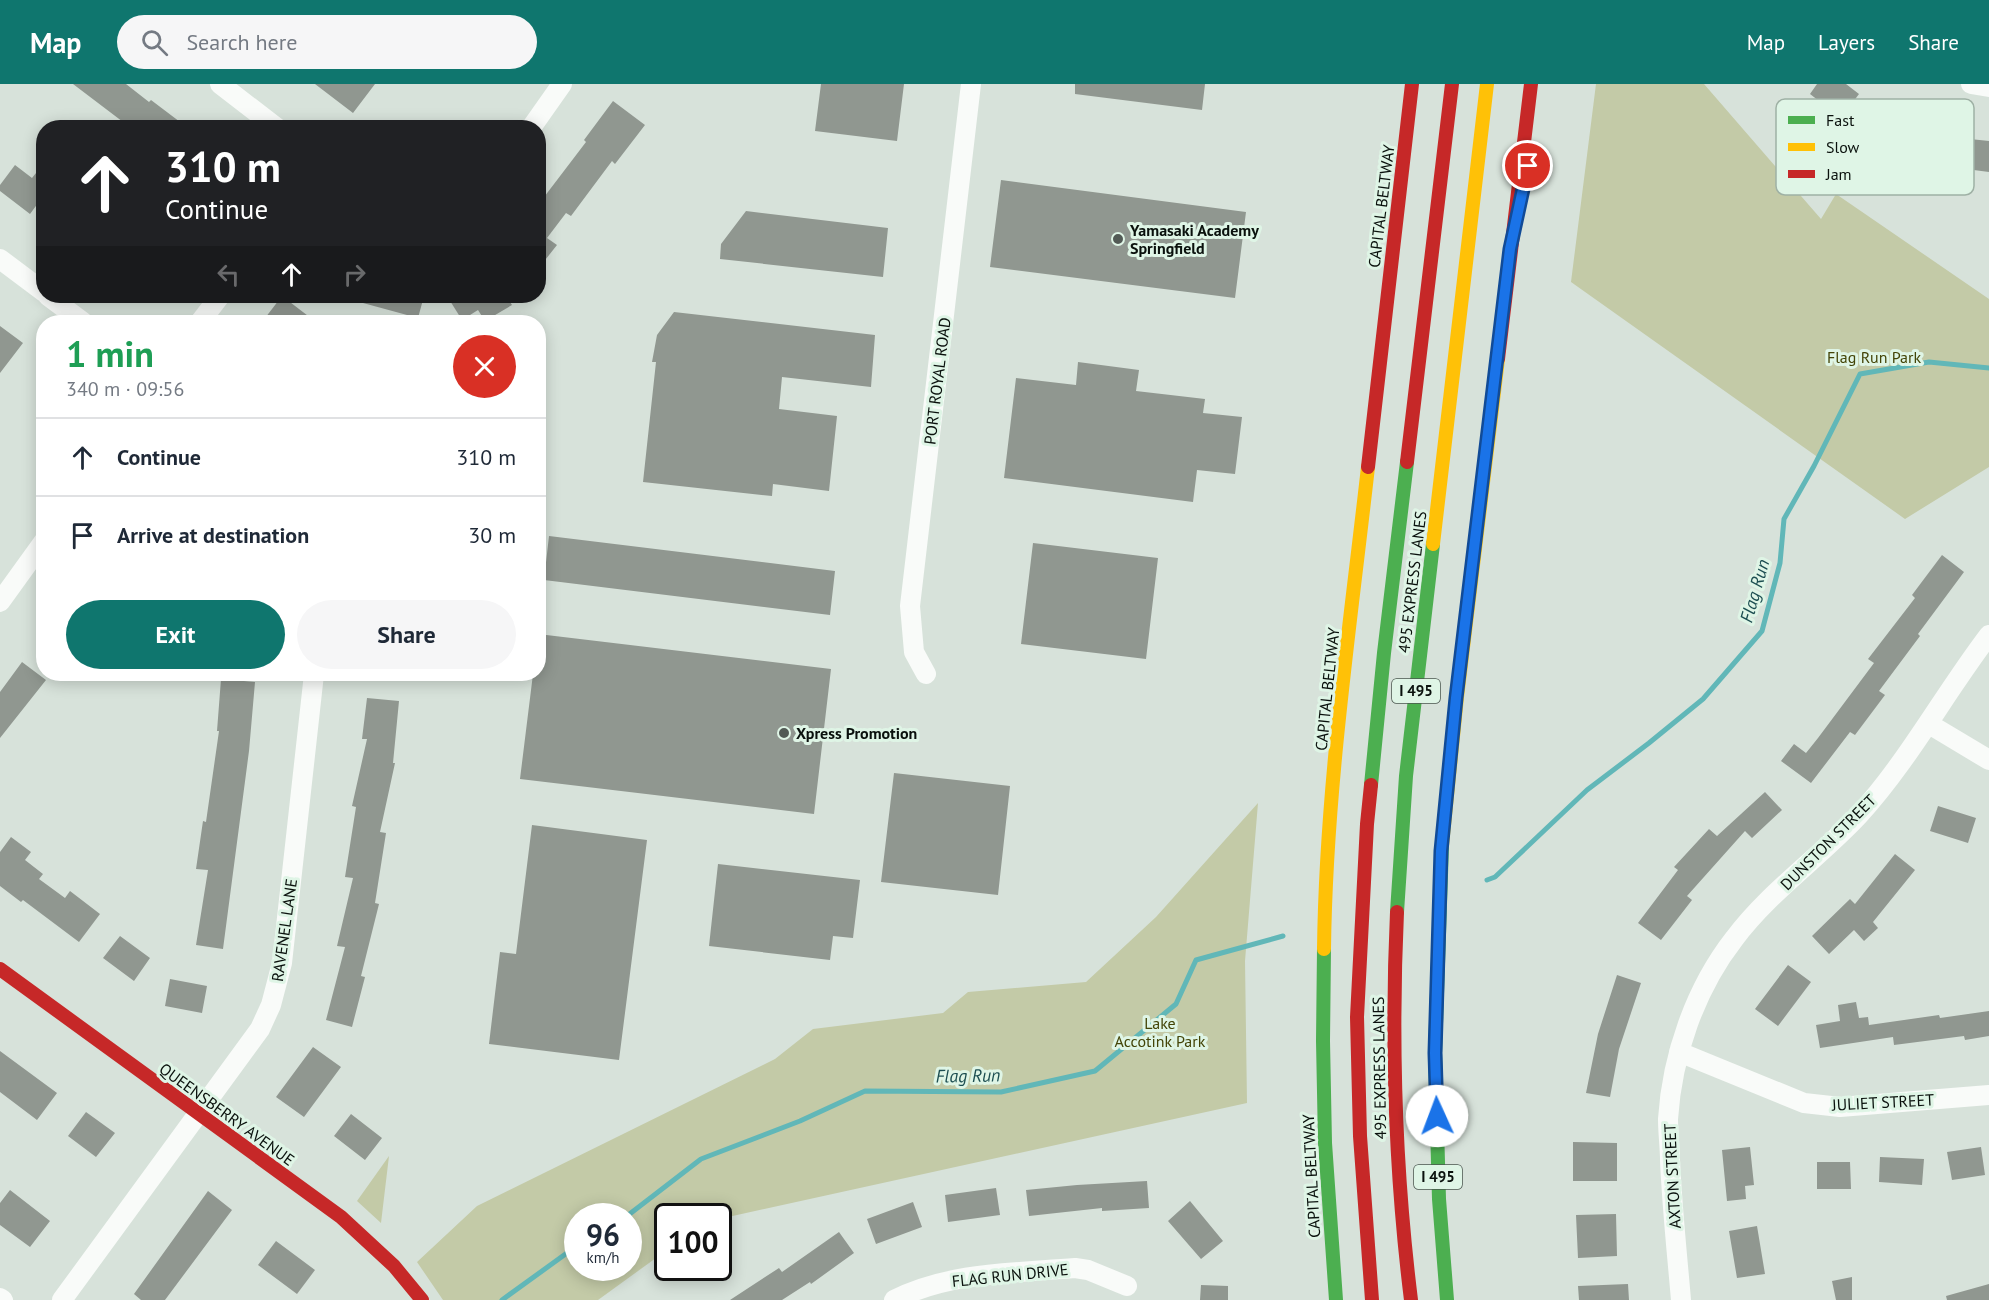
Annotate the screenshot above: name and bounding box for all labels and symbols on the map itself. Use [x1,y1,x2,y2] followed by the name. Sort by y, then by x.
[1776,99,1974,195] legend
[1826,110,1855,130] text: Fast
[1826,137,1860,157] text: Slow
[1502,140,1553,191] pin
[1364,143,1398,269] street label: CAPITAL BELTWAY
[1825,164,1852,184] text: Jam
[1129,220,1259,258] place label: Yamasaki Academy Springfield
[1111,232,1125,246] marker: Yamasaki Academy Springfield
[919,316,955,446] street label: PORT ROYAL ROAD
[1827,347,1921,367] park label: Flag Run Park
[1393,510,1431,654] street label: 495 EXPRESS LANES
[1735,557,1775,625] water label: Flag Run
[1311,626,1343,752] street label: CAPITAL BELTWAY
[1392,679,1440,703] road number: I 495
[796,723,917,743] place label: Xpress Promotion
[777,726,791,740] marker: Xpress Promotion
[1776,790,1880,894] street label: DUNSTON STREET
[267,877,301,983] street label: RAVENEL LANE
[1368,996,1390,1140] street label: 495 EXPRESS LANES
[1115,1013,1206,1051] park label: Lake Accotink Park
[156,1058,298,1170] street label: QUEENSBERRY AVENUE
[935,1063,1001,1088] water label: Flag Run
[1405,1084,1469,1148] position arrow
[1831,1089,1935,1115] street label: JULIET STREET
[1298,1114,1324,1238] street label: CAPITAL BELTWAY
[1659,1123,1685,1229] street label: AXTON STREET
[1414,1165,1462,1189] road number: I 495
[654,1203,732,1281] speed limit sign: 100
[951,1259,1069,1291] street label: FLAG RUN DRIVE

